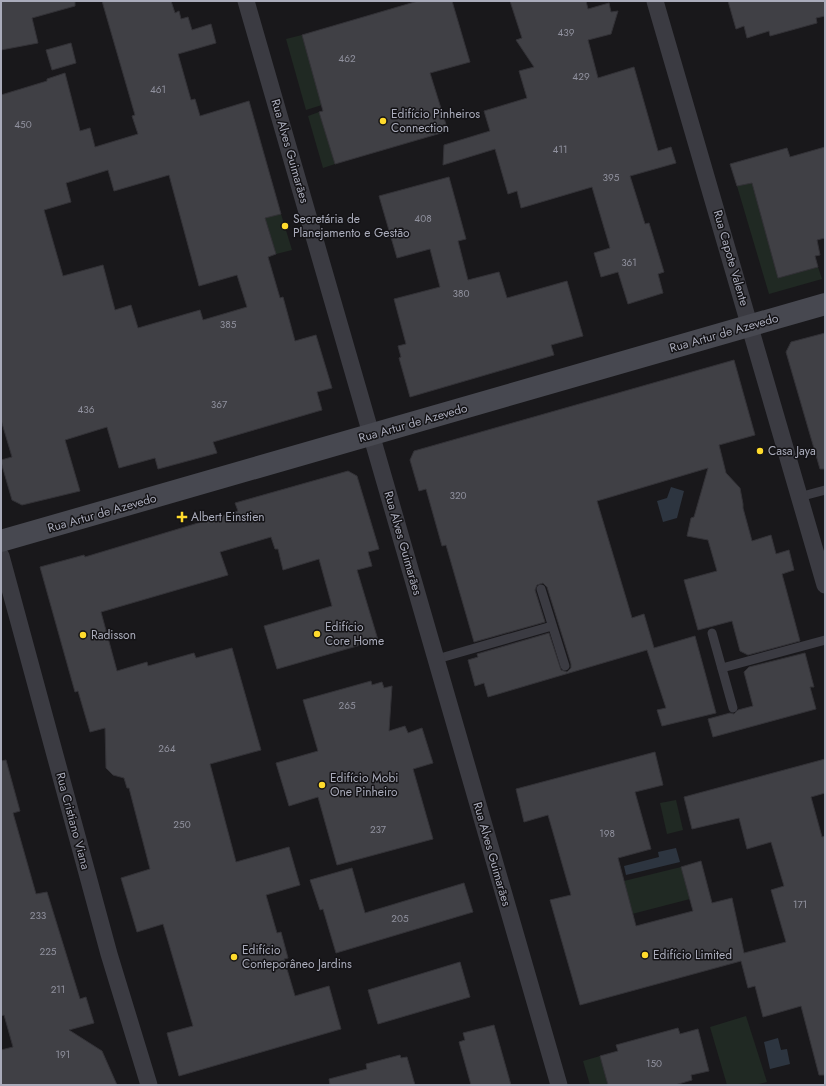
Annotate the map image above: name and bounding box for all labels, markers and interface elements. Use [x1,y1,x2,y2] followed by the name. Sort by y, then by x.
[557,25,575,40] house number: 439
[338,51,356,66] house number: 462
[572,69,590,84] house number: 429
[150,82,166,97] house number: 461
[267,97,314,205] street label: Rua Alves Guimarães
[391,105,480,137] place label: Edifício Pinheiros Connection
[378,116,388,126] marker: Edifício Pinheiros Connection
[14,117,32,132] house number: 450
[553,142,567,157] house number: 411
[603,170,620,185] house number: 395
[709,208,753,308] street label: Rua Capote Valente
[293,210,410,242] place label: Secretária de Planejamento e Gestão
[414,211,432,226] house number: 408
[280,221,290,231] marker: Secretária de Planejamento e Gestão
[621,255,637,270] house number: 361
[453,286,469,301] house number: 380
[667,309,781,357] street label: Rua Artur de Azevedo
[220,317,237,332] house number: 385
[211,397,228,412] house number: 367
[356,399,470,447] street label: Rua Artur de Azevedo
[77,402,95,417] house number: 436
[768,442,816,460] place label: Casa Jaya
[755,446,765,456] marker: Casa Jaya
[449,488,467,503] house number: 320
[45,489,159,537] street label: Rua Artur de Azevedo
[380,489,427,597] street label: Rua Alves Guimarães
[191,508,265,526] place label: Albert Einstien
[176,511,188,523] marker: Albert Einstien
[325,618,384,650] place label: Edifício Core Home
[91,626,136,644] place label: Radisson
[312,629,322,639] marker: Edifício Core Home
[78,630,88,640] marker: Radisson
[338,698,356,713] house number: 265
[158,741,176,756] house number: 264
[330,769,398,801] place label: Edifício Mobi One Pinheiro
[51,770,95,872] street label: Rua Cristiano Viana
[317,780,327,790] marker: Edifício Mobi One Pinheiro
[469,800,516,908] street label: Rua Alves Guimarães
[173,817,191,832] house number: 250
[370,822,387,837] house number: 237
[599,826,615,841] house number: 198
[793,897,807,912] house number: 171
[30,908,47,923] house number: 233
[391,911,409,926] house number: 205
[242,941,352,973] place label: Edifício Conteporâneo Jardins
[39,944,57,959] house number: 225
[653,946,732,964] place label: Edifício Limited
[640,950,650,960] marker: Edifício Limited
[229,952,239,962] marker: Edifício Conteporâneo Jardins
[51,982,65,997] house number: 211
[56,1047,70,1062] house number: 191
[646,1056,662,1071] house number: 150

